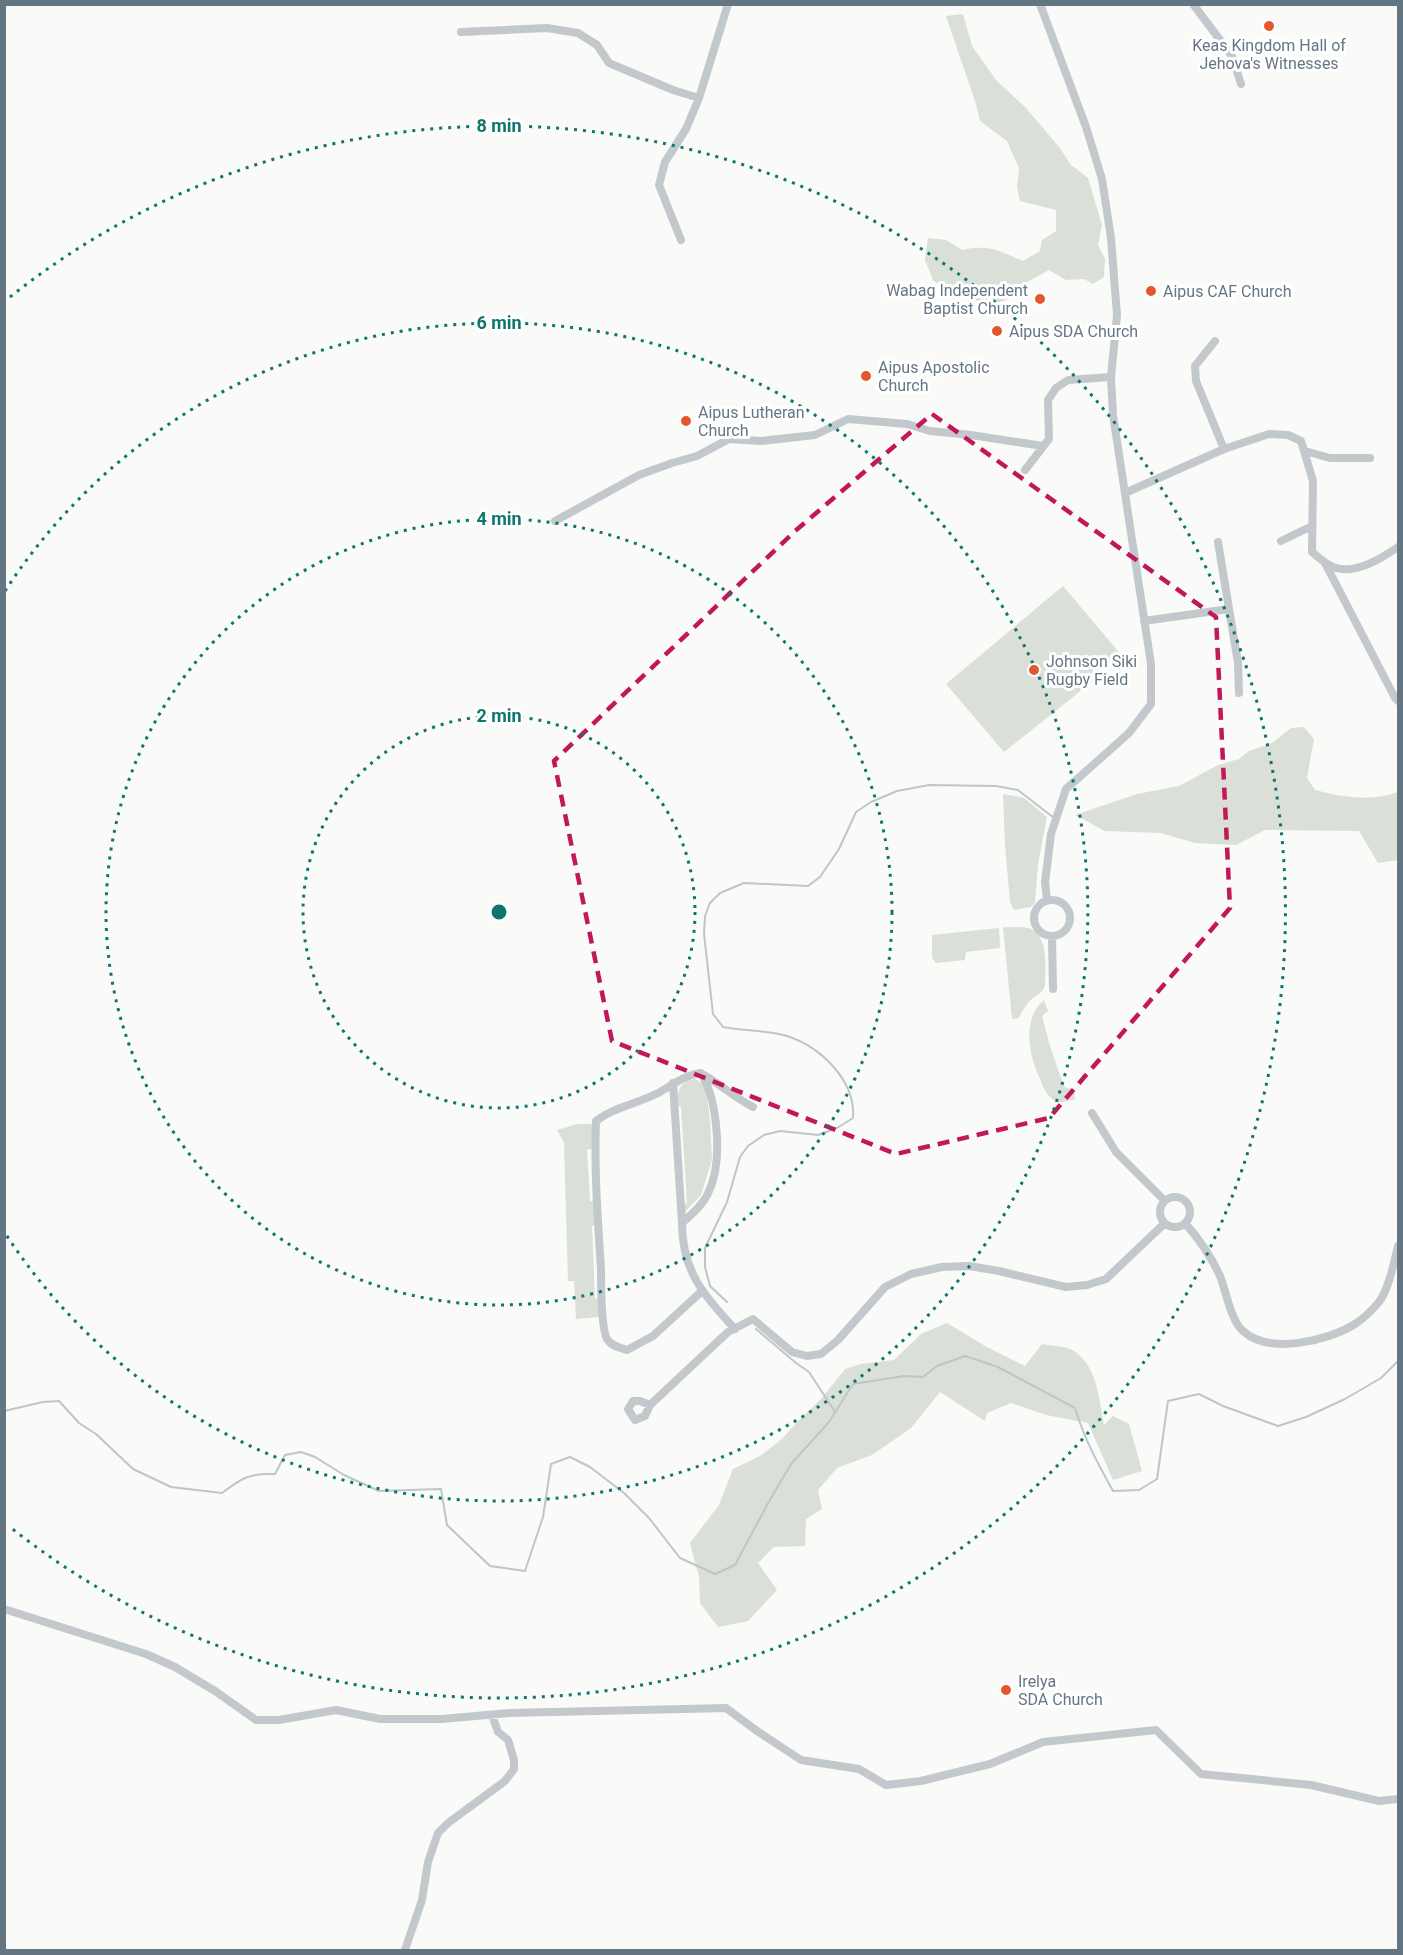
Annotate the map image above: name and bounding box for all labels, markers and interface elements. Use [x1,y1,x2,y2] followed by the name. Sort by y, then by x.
[1262,19,1276,33] marker: Keas Kingdom Hall of Jehova's Witnesses
[1192,36,1346,73] place label: Keas Kingdom Hall of Jehova's Witnesses
[476,115,522,136] text: 8 min
[886,281,1028,318] place label: Wabag Independent Baptist Church
[1163,282,1292,301] place label: Aipus CAF Church
[1144,284,1158,298] marker: Aipus CAF Church
[1033,292,1047,306] marker: Wabag Independent Baptist Church
[476,312,522,333] text: 6 min
[1009,322,1138,341] place label: Aipus SDA Church
[990,324,1004,338] marker: Aipus SDA Church
[878,358,990,395] place label: Aipus Apostolic Church
[859,369,873,383] marker: Aipus Apostolic Church
[698,403,805,440] place label: Aipus Lutheran Church
[679,414,693,428] marker: Aipus Lutheran Church
[476,508,522,529] text: 4 min
[1046,652,1137,689] place label: Johnson Siki Rugby Field
[1027,663,1041,677] marker: Johnson Siki Rugby Field
[476,705,522,726] text: 2 min
[489,902,509,922] centre of rings
[1018,1672,1103,1709] place label: Irelya SDA Church
[999,1683,1013,1697] marker: Irelya SDA Church

